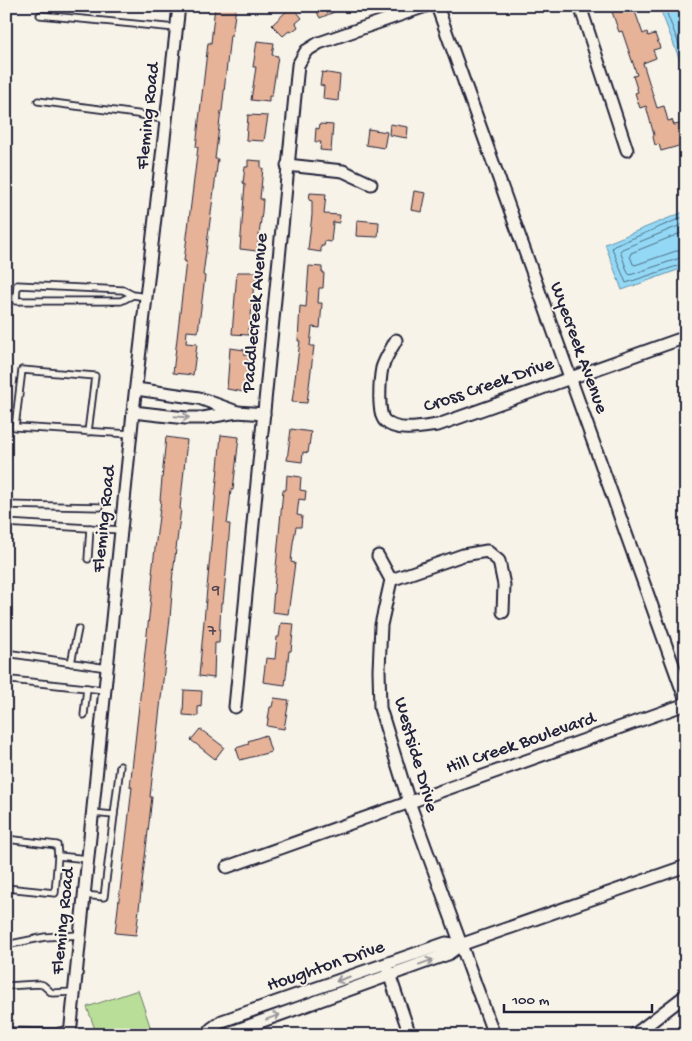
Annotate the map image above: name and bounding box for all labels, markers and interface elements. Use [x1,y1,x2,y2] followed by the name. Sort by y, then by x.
[132,60,166,171] street label: Fleming Road
[237,232,274,395] street label: Paddlecreek Avenue
[544,279,613,417] street label: Wyecreek Avenue
[421,353,557,419] street label: Cross Creek Drive
[174,413,190,422] one-way arrow
[88,463,122,574] street label: Fleming Road
[211,582,220,601] house number: 9
[207,623,217,642] house number: 7
[388,695,442,815] street label: Westside Drive
[443,707,601,780] street label: Hill Creek Boulevard
[47,865,81,976] street label: Fleming Road
[264,936,388,998] street label: Houghton Drive
[418,957,434,966] one-way arrow
[335,975,351,984] one-way arrow
[504,981,652,1013] scale bar
[511,992,550,1010] text: 100 m
[265,1012,281,1021] one-way arrow

